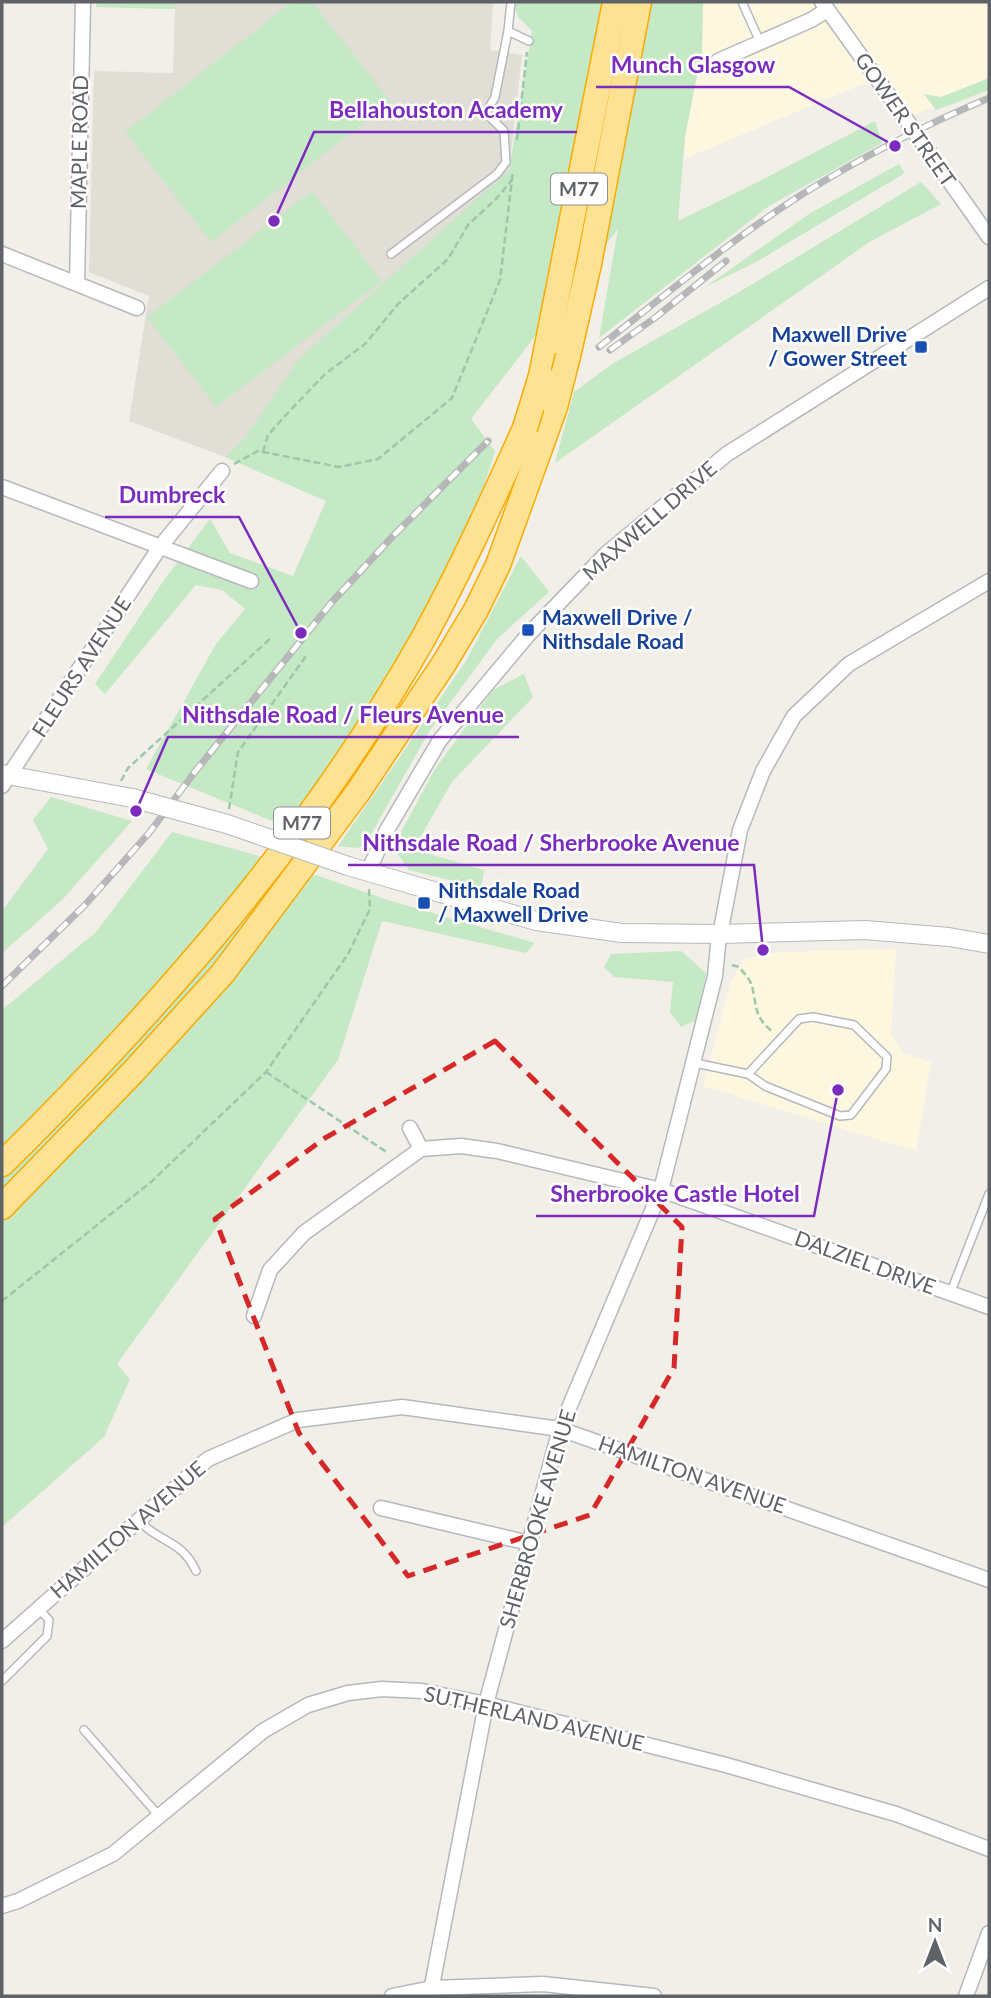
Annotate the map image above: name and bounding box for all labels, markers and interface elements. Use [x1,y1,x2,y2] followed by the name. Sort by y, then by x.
[596,43,789,87] callout: Munch Glasgow
[851,47,962,191] street label: GOWER STREET
[611,50,776,78] text: Munch Glasgow
[65,75,92,209] street label: MAPLE ROAD
[314,88,577,132] callout: Bellahouston Academy
[329,95,564,123] text: Bellahouston Academy
[551,174,607,204] road number: M77
[768,321,907,370] place label: Maxwell Drive / Gower Street
[913,339,929,355] marker: Maxwell Drive / Gower Street
[577,455,721,585] street label: MAXWELL DRIVE
[105,473,239,517] callout: Dumbreck
[119,480,226,508] text: Dumbreck
[26,591,135,741] street label: FLEURS AVENUE
[542,604,693,653] place label: Maxwell Drive / Nithsdale Road
[520,622,536,638] marker: Maxwell Drive / Nithsdale Road
[168,693,519,737] callout: Nithsdale Road / Fleurs Avenue
[182,700,504,728] text: Nithsdale Road / Fleurs Avenue
[274,808,330,838] road number: M77
[348,821,754,865] callout: Nithsdale Road / Sherbrooke Avenue
[362,828,740,856] text: Nithsdale Road / Sherbrooke Avenue
[438,877,588,926] place label: Nithsdale Road / Maxwell Drive
[416,895,432,911] marker: Nithsdale Road / Maxwell Drive
[536,1172,814,1216] callout: Sherbrooke Castle Hotel
[550,1179,800,1207] text: Sherbrooke Castle Hotel
[792,1225,939,1299] street label: DALZIEL DRIVE
[493,1406,580,1631] street label: SHERBROOKE AVENUE
[595,1430,790,1517] street label: HAMILTON AVENUE
[45,1455,209,1603] street label: HAMILTON AVENUE
[422,1680,647,1755] street label: SUTHERLAND AVENUE
[900,1907,970,1977] north arrow
[928,1913,942,1936] text: N

